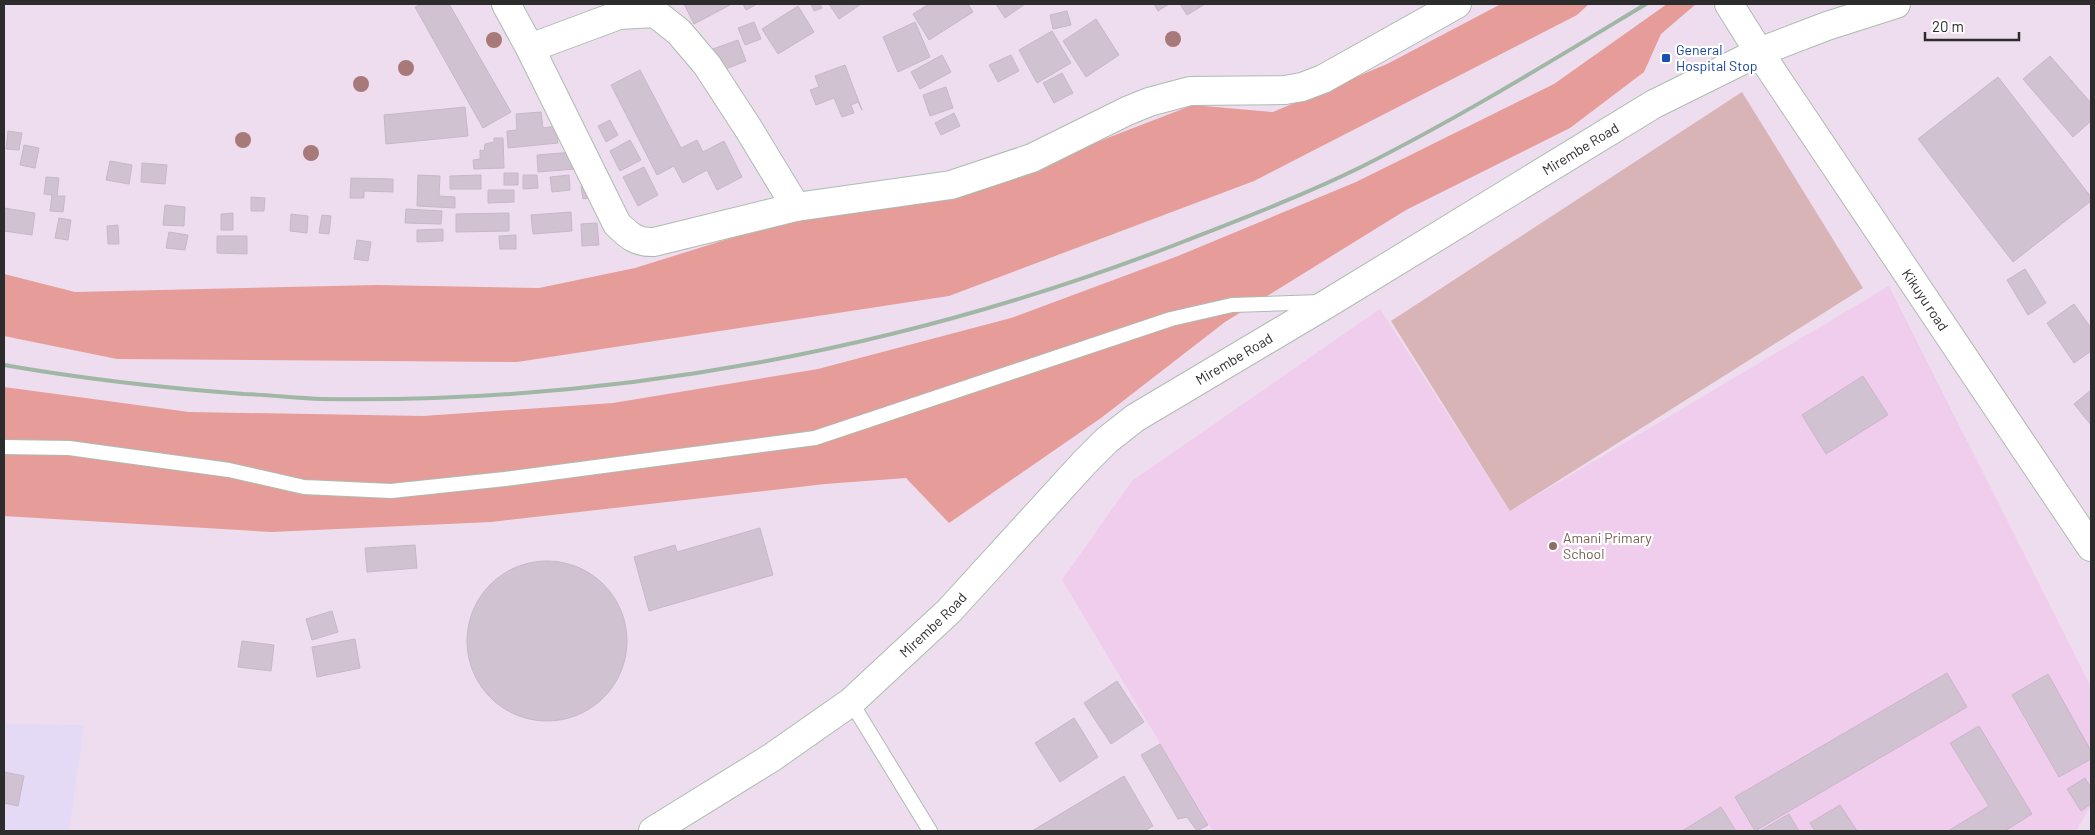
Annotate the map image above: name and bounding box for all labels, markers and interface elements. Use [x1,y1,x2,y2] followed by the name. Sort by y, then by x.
[1925,10,2019,42] scale bar
[1932,17,1964,35] text: 20 m
[1676,41,1758,74] place label: General Hospital Stop
[1660,52,1672,64] marker: General Hospital Stop
[1539,119,1622,178] street label: Mirembe Road
[1899,265,1952,334] street label: Kikuyu road
[1192,329,1275,388] street label: Mirembe Road
[1563,529,1652,562] place label: Amani Primary School
[1547,540,1559,552] marker: Amani Primary School
[896,589,970,661] street label: Mirembe Road

